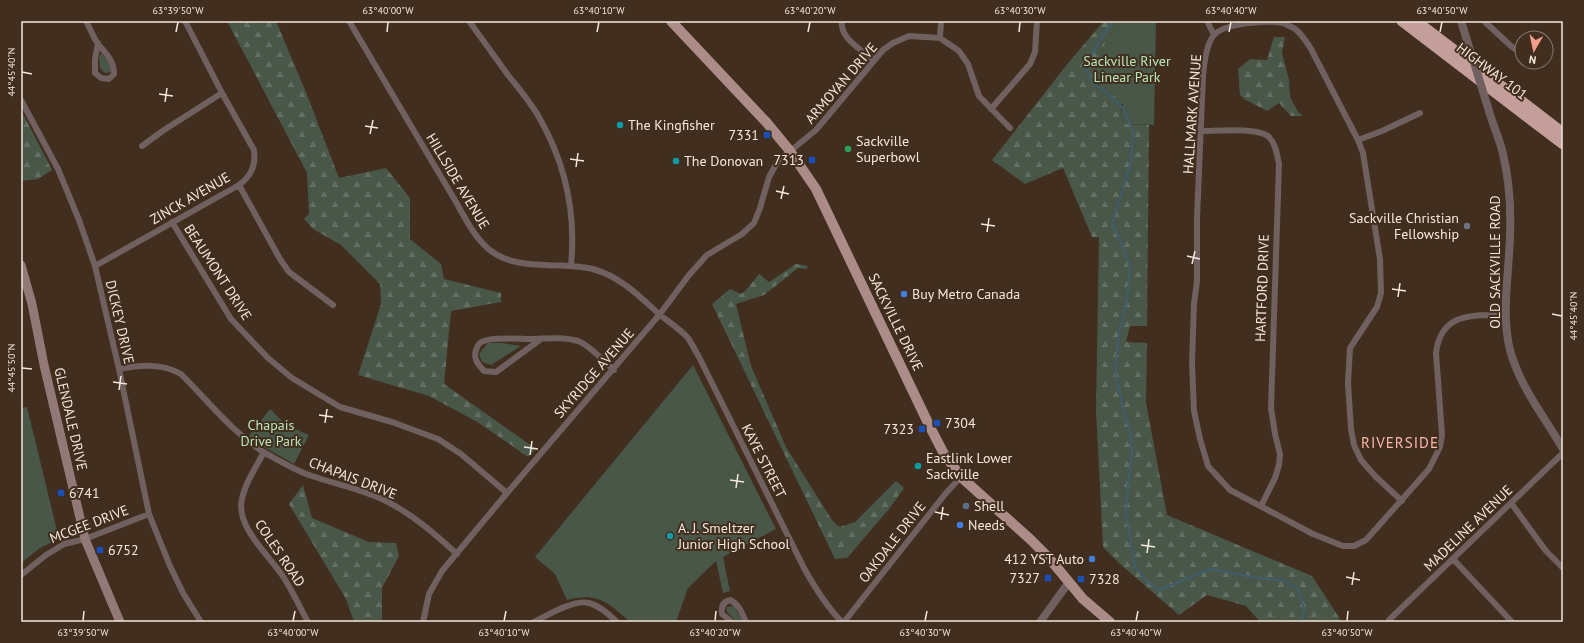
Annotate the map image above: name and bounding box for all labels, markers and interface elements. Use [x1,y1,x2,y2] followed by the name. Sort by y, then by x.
[152,4,204,17] text: 63°39'50"W
[362,4,414,17] text: 63°40'00"W
[573,4,625,17] text: 63°40'10"W
[784,4,836,17] text: 63°40'20"W
[994,4,1046,17] text: 63°40'30"W
[1205,4,1257,17] text: 63°40'40"W
[1416,4,1468,17] text: 63°40'50"W
[1514,30,1554,70] north arrow
[801,39,881,127] street label: ARMOYAN DRIVE
[1453,39,1531,103] street label: HIGHWAY 101
[5,47,18,97] text: 44°45'40"N
[1083,52,1171,86] park label: Sackville River Linear Park
[1528,52,1537,67] text: N
[1179,53,1205,175] street label: HALLMARK AVENUE
[628,116,715,134] place label: The Kingfisher
[615,120,625,130] marker: The Kingfisher
[728,126,759,144] place label: 7331
[422,130,494,232] street label: HILLSIDE AVENUE
[762,130,772,140] marker: 7331
[856,132,920,166] place label: Sackville Superbowl
[843,144,853,154] marker: Sackville Superbowl
[773,151,804,169] place label: 7313
[684,152,763,170] place label: The Donovan
[807,155,817,165] marker: 7313
[671,156,681,166] marker: The Donovan
[147,168,233,228] street label: ZINCK AVENUE
[1486,195,1504,329] street label: OLD SACKVILLE ROAD
[1349,209,1459,243] place label: Sackville Christian Fellowship
[180,221,256,323] street label: BEAUMONT DRIVE
[1462,221,1472,231] marker: Sackville Christian Fellowship
[1251,234,1273,342] street label: HARTFORD DRIVE
[865,270,927,374] street label: SACKVILLE DRIVE
[102,278,138,366] street label: DICKEY DRIVE
[912,285,1020,303] place label: Buy Metro Canada
[899,289,909,299] marker: Buy Metro Canada
[1567,291,1580,341] text: 44°45'40"N
[550,324,638,422] street label: SKYRIDGE AVENUE
[5,343,18,393] text: 44°45'50"N
[50,366,92,472] street label: GLENDALE DRIVE
[945,414,976,432] place label: 7304
[241,416,302,450] park label: Chapais Drive Park
[932,418,942,428] marker: 7304
[883,420,914,438] place label: 7323
[738,421,790,501] street label: KAYE STREET
[917,424,927,434] marker: 7323
[1361,433,1439,452] district label: RIVERSIDE
[926,449,1013,483] place label: Eastlink Lower Sackville
[306,453,400,503] street label: CHAPAIS DRIVE
[913,461,923,471] marker: Eastlink Lower Sackville
[1420,481,1516,575] street label: MADELINE AVENUE
[69,484,100,502] place label: 6741
[56,488,66,498] marker: 6741
[974,497,1004,515] place label: Shell
[855,498,929,586] street label: OAKDALE DRIVE
[47,501,131,547] street label: MCGEE DRIVE
[961,501,971,511] marker: Shell
[251,516,309,590] street label: COLES ROAD
[968,516,1005,534] place label: Needs
[677,519,790,553] place label: A. J. Smeltzer Junior High School
[955,520,965,530] marker: Needs
[665,531,675,541] marker: A. J. Smeltzer Junior High School
[108,541,139,559] place label: 6752
[95,545,105,555] marker: 6752
[1004,550,1084,568] place label: 412 YST Auto
[1087,554,1097,564] marker: 412 YST Auto
[1009,569,1040,587] place label: 7327
[1089,570,1120,588] place label: 7328
[1043,573,1053,583] marker: 7327
[1076,574,1086,584] marker: 7328
[57,626,109,639] text: 63°39'50"W
[267,626,319,639] text: 63°40'00"W
[478,626,530,639] text: 63°40'10"W
[689,626,741,639] text: 63°40'20"W
[899,626,951,639] text: 63°40'30"W
[1110,626,1162,639] text: 63°40'40"W
[1321,626,1373,639] text: 63°40'50"W

